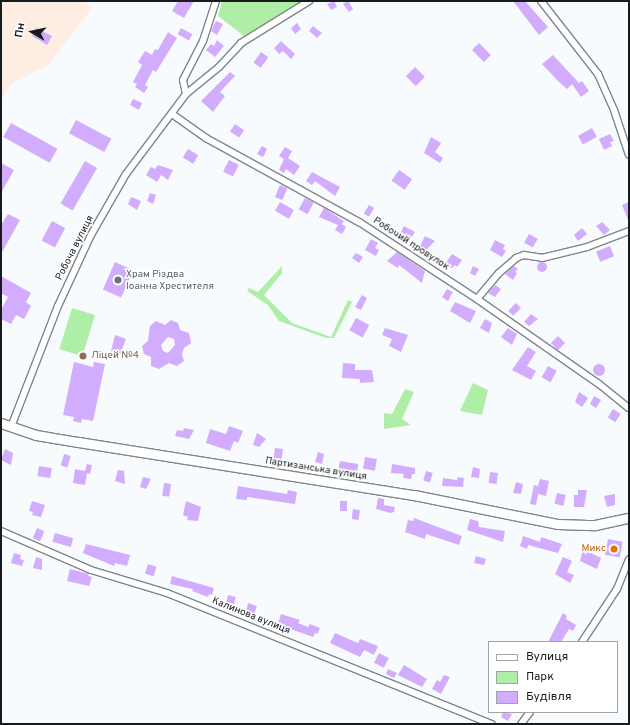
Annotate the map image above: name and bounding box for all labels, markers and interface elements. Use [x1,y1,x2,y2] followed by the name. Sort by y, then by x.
[12,12,52,52] north arrow
[12,22,28,39] text: Пн
[53,214,97,282] street label: Робоча вулиця
[371,215,451,273] street label: Робочий провулок
[126,268,214,292] place label: Храм Різдва Іоанна Хрестителя
[113,275,123,285] marker: Храм Різдва Іоанна Хрестителя
[91,350,139,362] place label: Ліцей №4
[78,351,88,361] marker: Ліцей №4
[264,455,368,483] street label: Партизанська вулиця
[581,543,606,555] place label: Микс
[609,544,619,554] marker: Микс
[210,595,292,637] street label: Калинова вулиця
[488,641,618,713] legend
[526,649,568,665] text: Вулиця
[526,669,554,685] text: Парк
[526,689,572,705] text: Будівля

